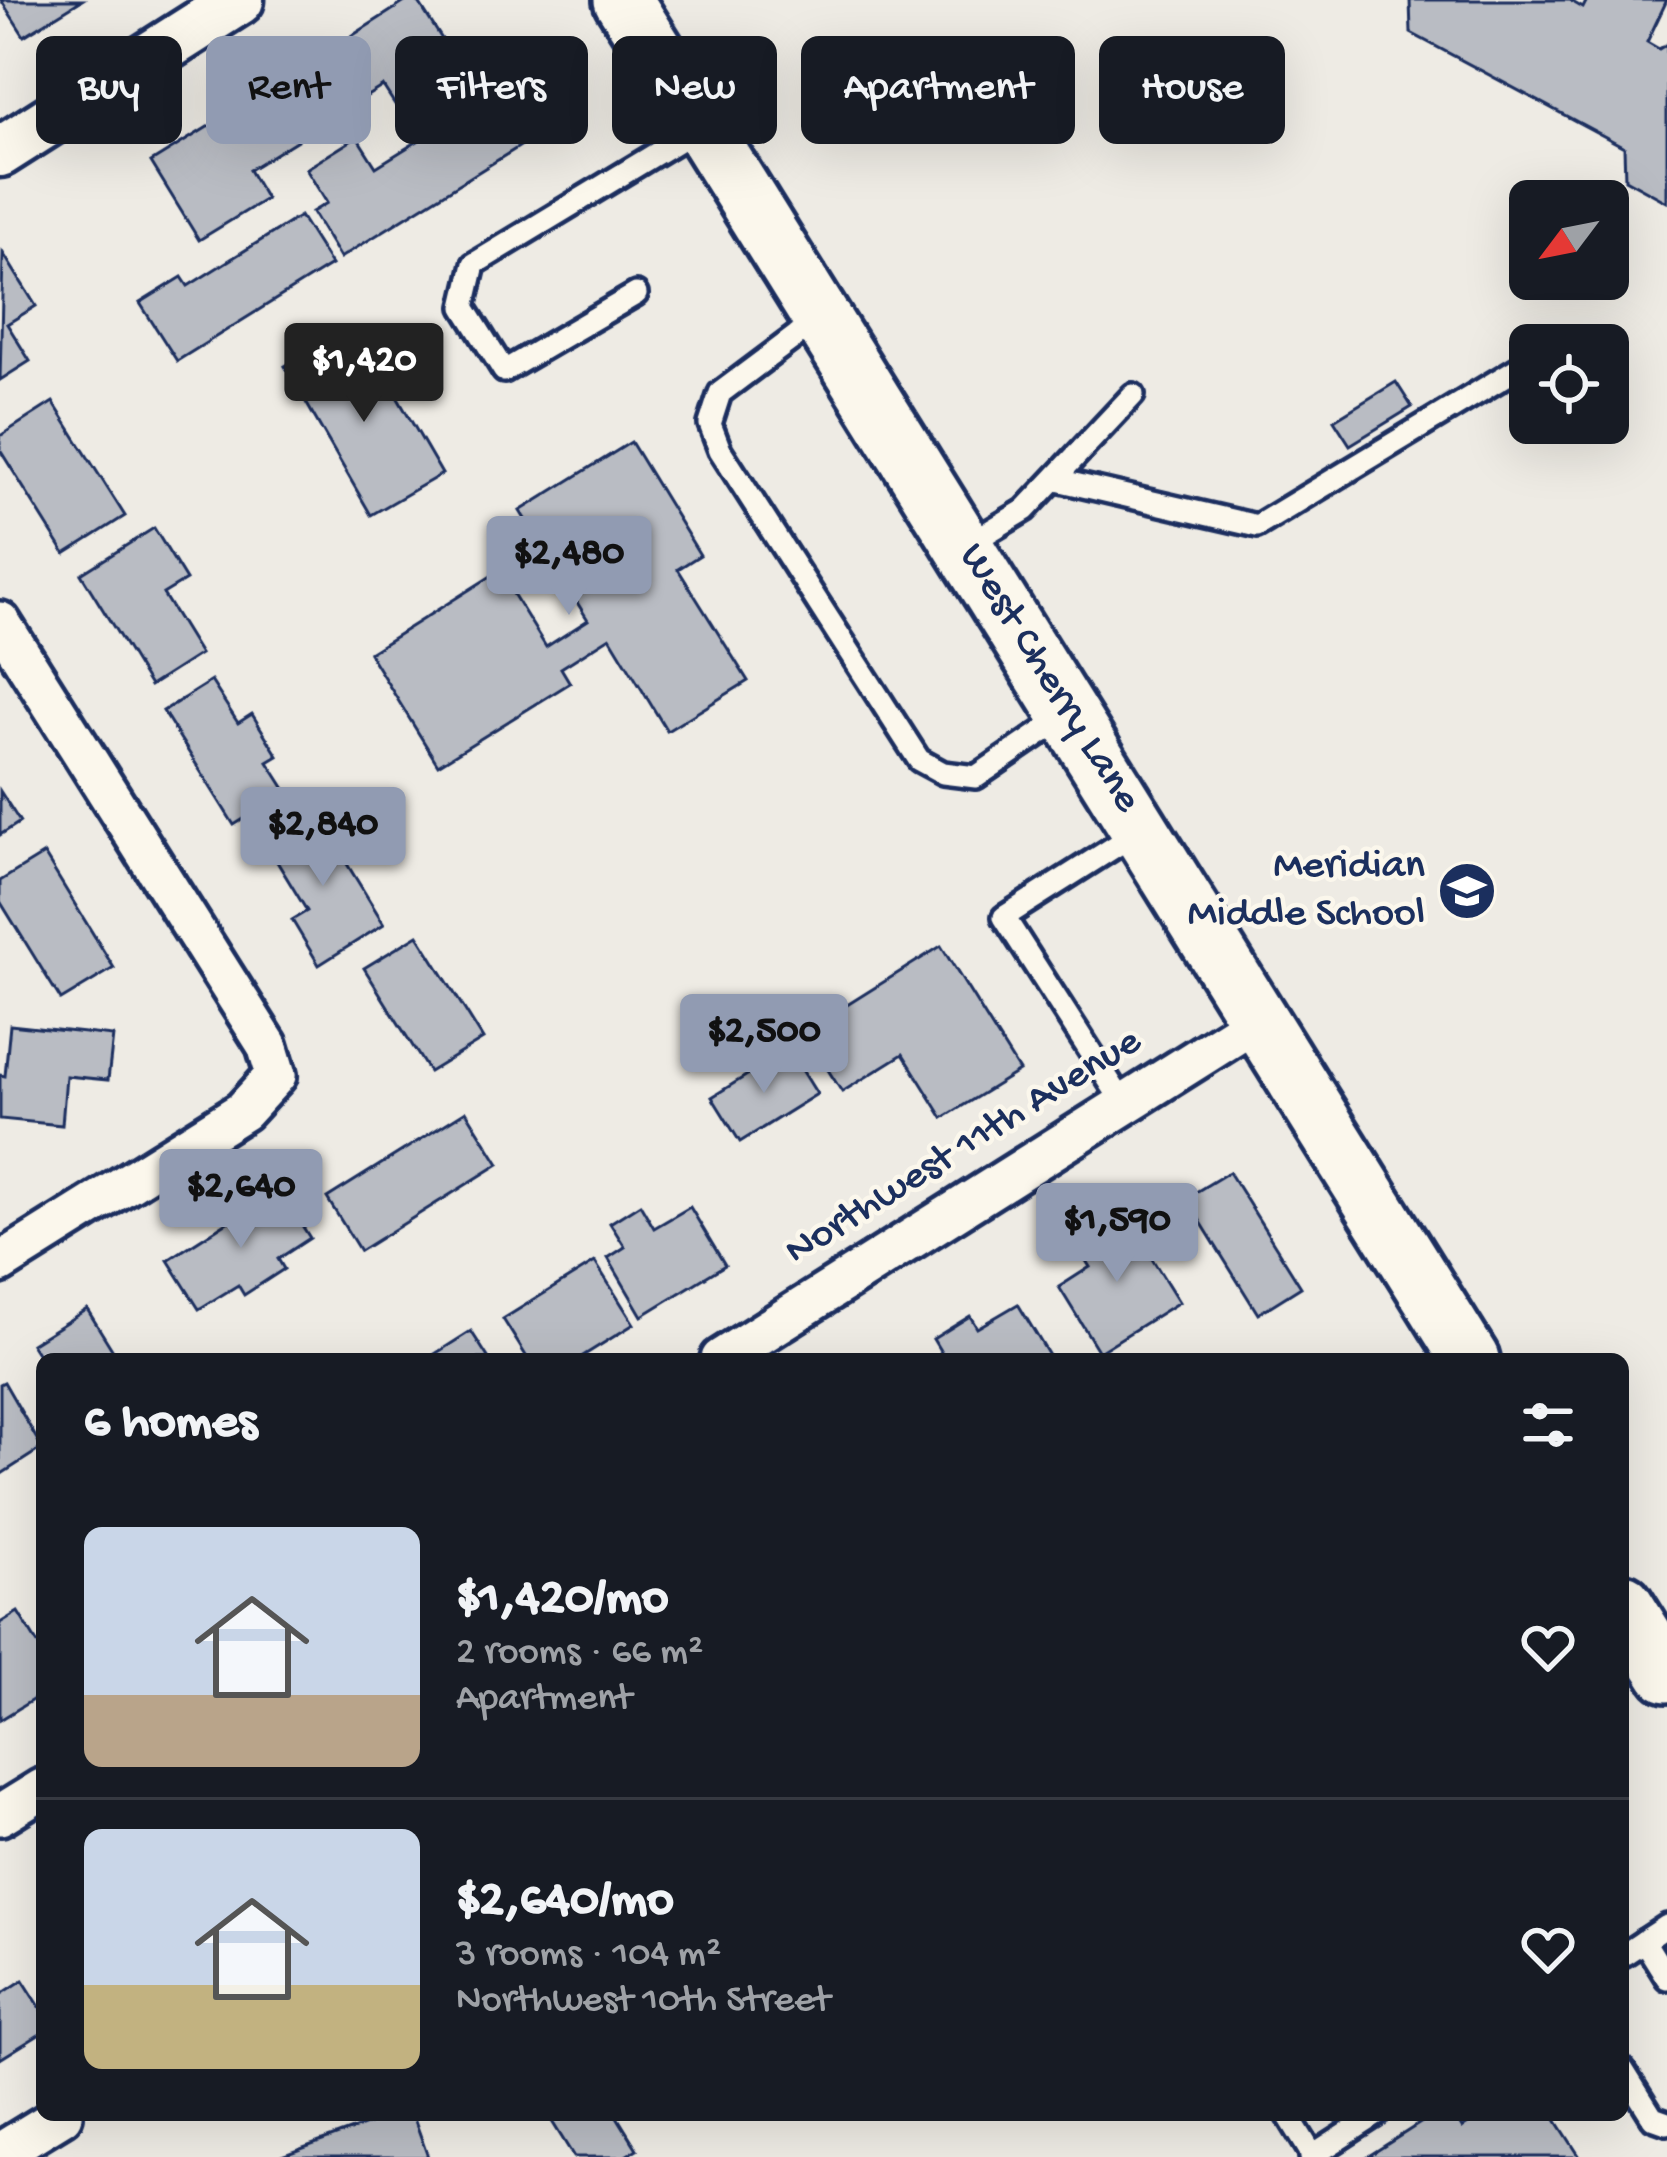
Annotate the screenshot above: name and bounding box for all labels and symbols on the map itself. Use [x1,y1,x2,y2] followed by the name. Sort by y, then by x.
[1509,180,1629,300] north arrow
[266,323,462,425] pin: $1,420
[471,516,667,618] pin: $2,480
[946,536,1151,824] street label: West Cherry Lane
[225,787,421,889] pin: $2,840
[1187,843,1425,940] place label: Meridian Middle School
[1436,860,1498,922] school or university icon: Meridian Middle School
[666,994,862,1096] pin: $2,500
[777,1018,1152,1278] street label: Northwest 11th Avenue
[143,1149,339,1251] pin: $2,640
[1019,1183,1215,1285] pin: $1,590

